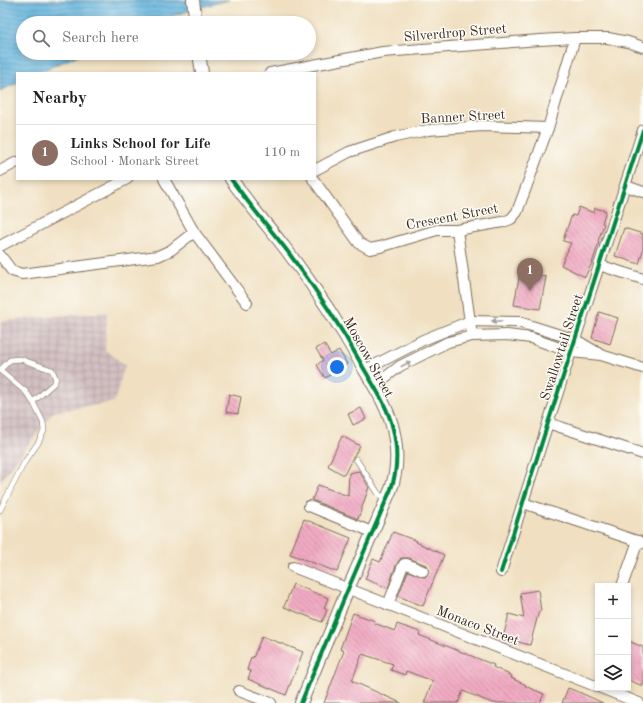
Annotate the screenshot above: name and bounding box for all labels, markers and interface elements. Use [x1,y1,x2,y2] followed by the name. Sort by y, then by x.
[16,16,316,60] search box
[403,22,507,44] street label: Silverdrop Street
[30,27,52,49] icon: search
[62,31,139,46] text: Search here
[32,90,87,107] text: Nearby
[420,108,506,126] street label: Banner Street
[70,137,211,152] text: Links School for Life
[41,146,49,159] text: 1
[263,146,300,159] text: 110 m
[70,155,199,168] text: School · Monark Street
[405,201,500,233] street label: Crescent Street
[517,258,543,291] pin: 1
[538,292,586,403] street label: Swallowtail Street
[340,315,396,400] street label: Moscow Street
[491,318,503,325] one-way arrow
[327,357,347,377] your location
[400,360,412,367] one-way arrow
[595,583,631,691] map controls
[595,583,631,619] button: +
[434,604,521,648] street label: Monaco Street
[595,619,631,655] button: −
[595,655,631,691] button: layers

